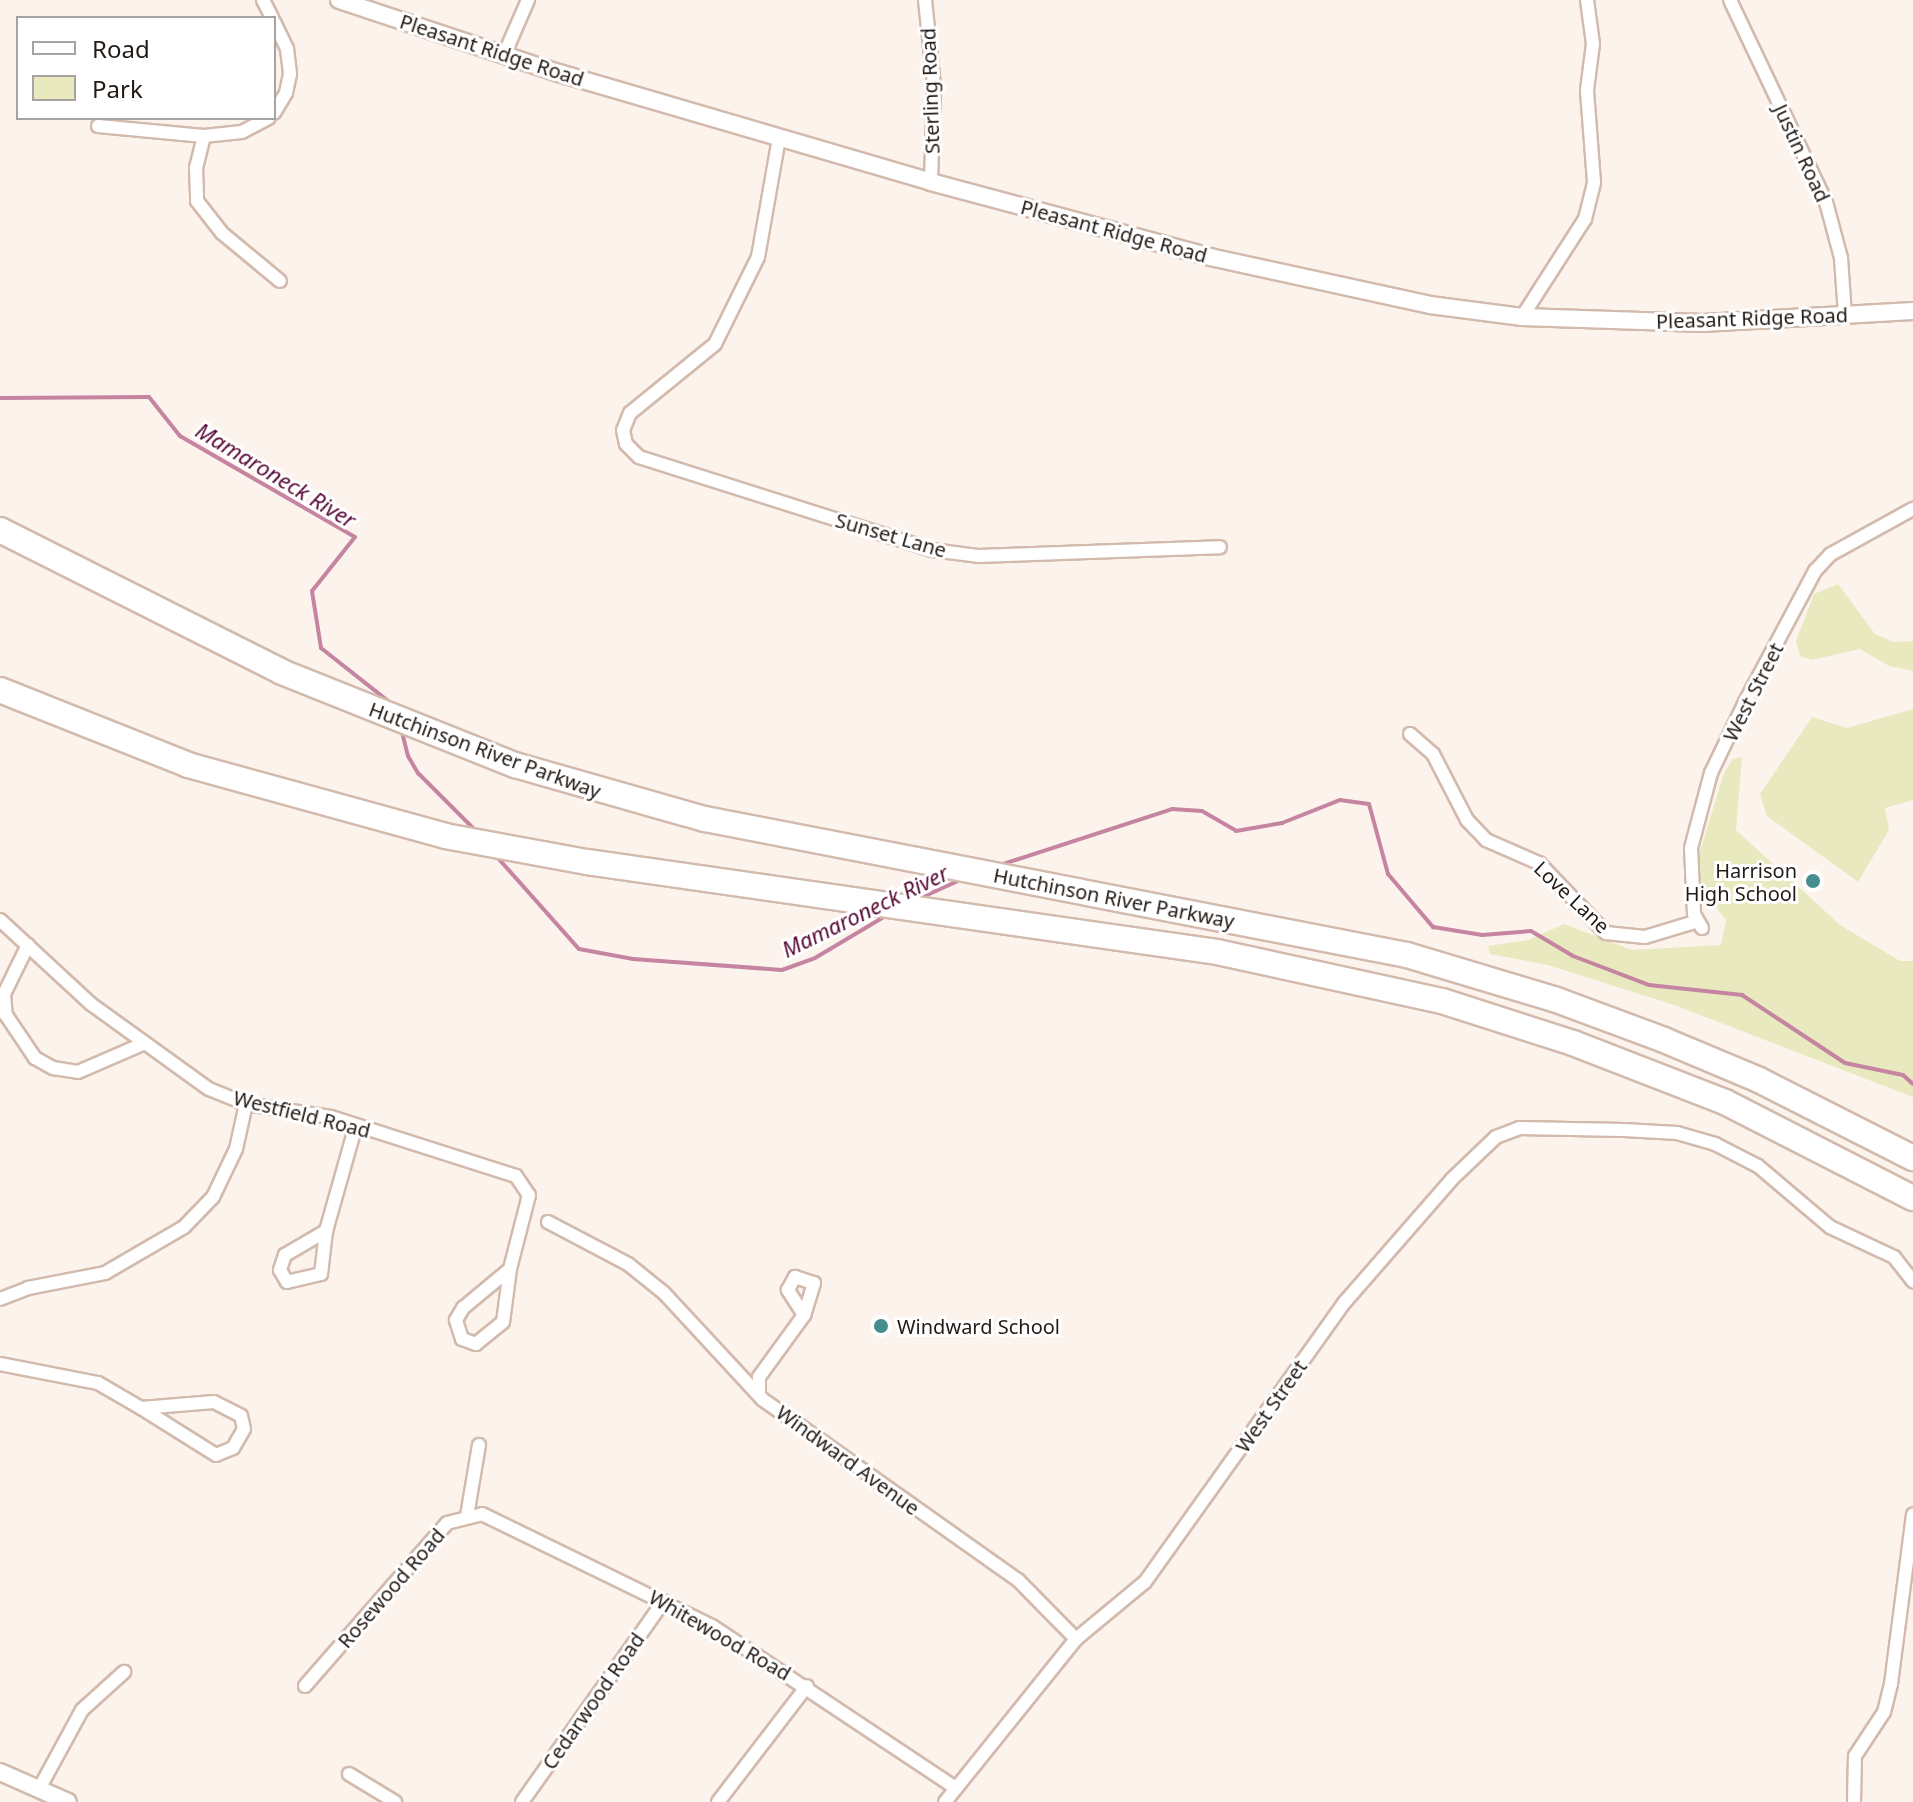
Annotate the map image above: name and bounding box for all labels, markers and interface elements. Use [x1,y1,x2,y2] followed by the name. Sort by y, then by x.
[397,9,587,91] street label: Pleasant Ridge Road
[16,16,276,120] legend
[916,28,944,154] street label: Sterling Road
[92,32,150,65] text: Road
[92,72,143,105] text: Park
[1769,100,1835,206] street label: Justin Road
[1018,195,1210,267] street label: Pleasant Ridge Road
[1656,303,1848,333] street label: Pleasant Ridge Road
[191,417,361,533] water label: Mamaroneck River
[833,508,949,562] street label: Sunset Lane
[1718,639,1788,745] street label: West Street
[366,697,604,803] street label: Hutchinson River Parkway
[1529,856,1615,938] street label: Love Lane
[1685,858,1797,905] place label: Harrison High School
[777,859,953,963] water label: Mamaroneck River
[991,863,1237,933] street label: Hutchinson River Parkway
[1804,872,1822,890] marker: Harrison High School
[231,1085,373,1143] street label: Westfield Road
[897,1314,1060,1338] place label: Windward School
[872,1317,890,1335] marker: Windward School
[1230,1355,1312,1457] street label: West Street
[772,1400,924,1520] street label: Windward Avenue
[333,1523,449,1653] street label: Rosewood Road
[645,1585,795,1685] street label: Whitewood Road
[537,1628,649,1774] street label: Cedarwood Road

